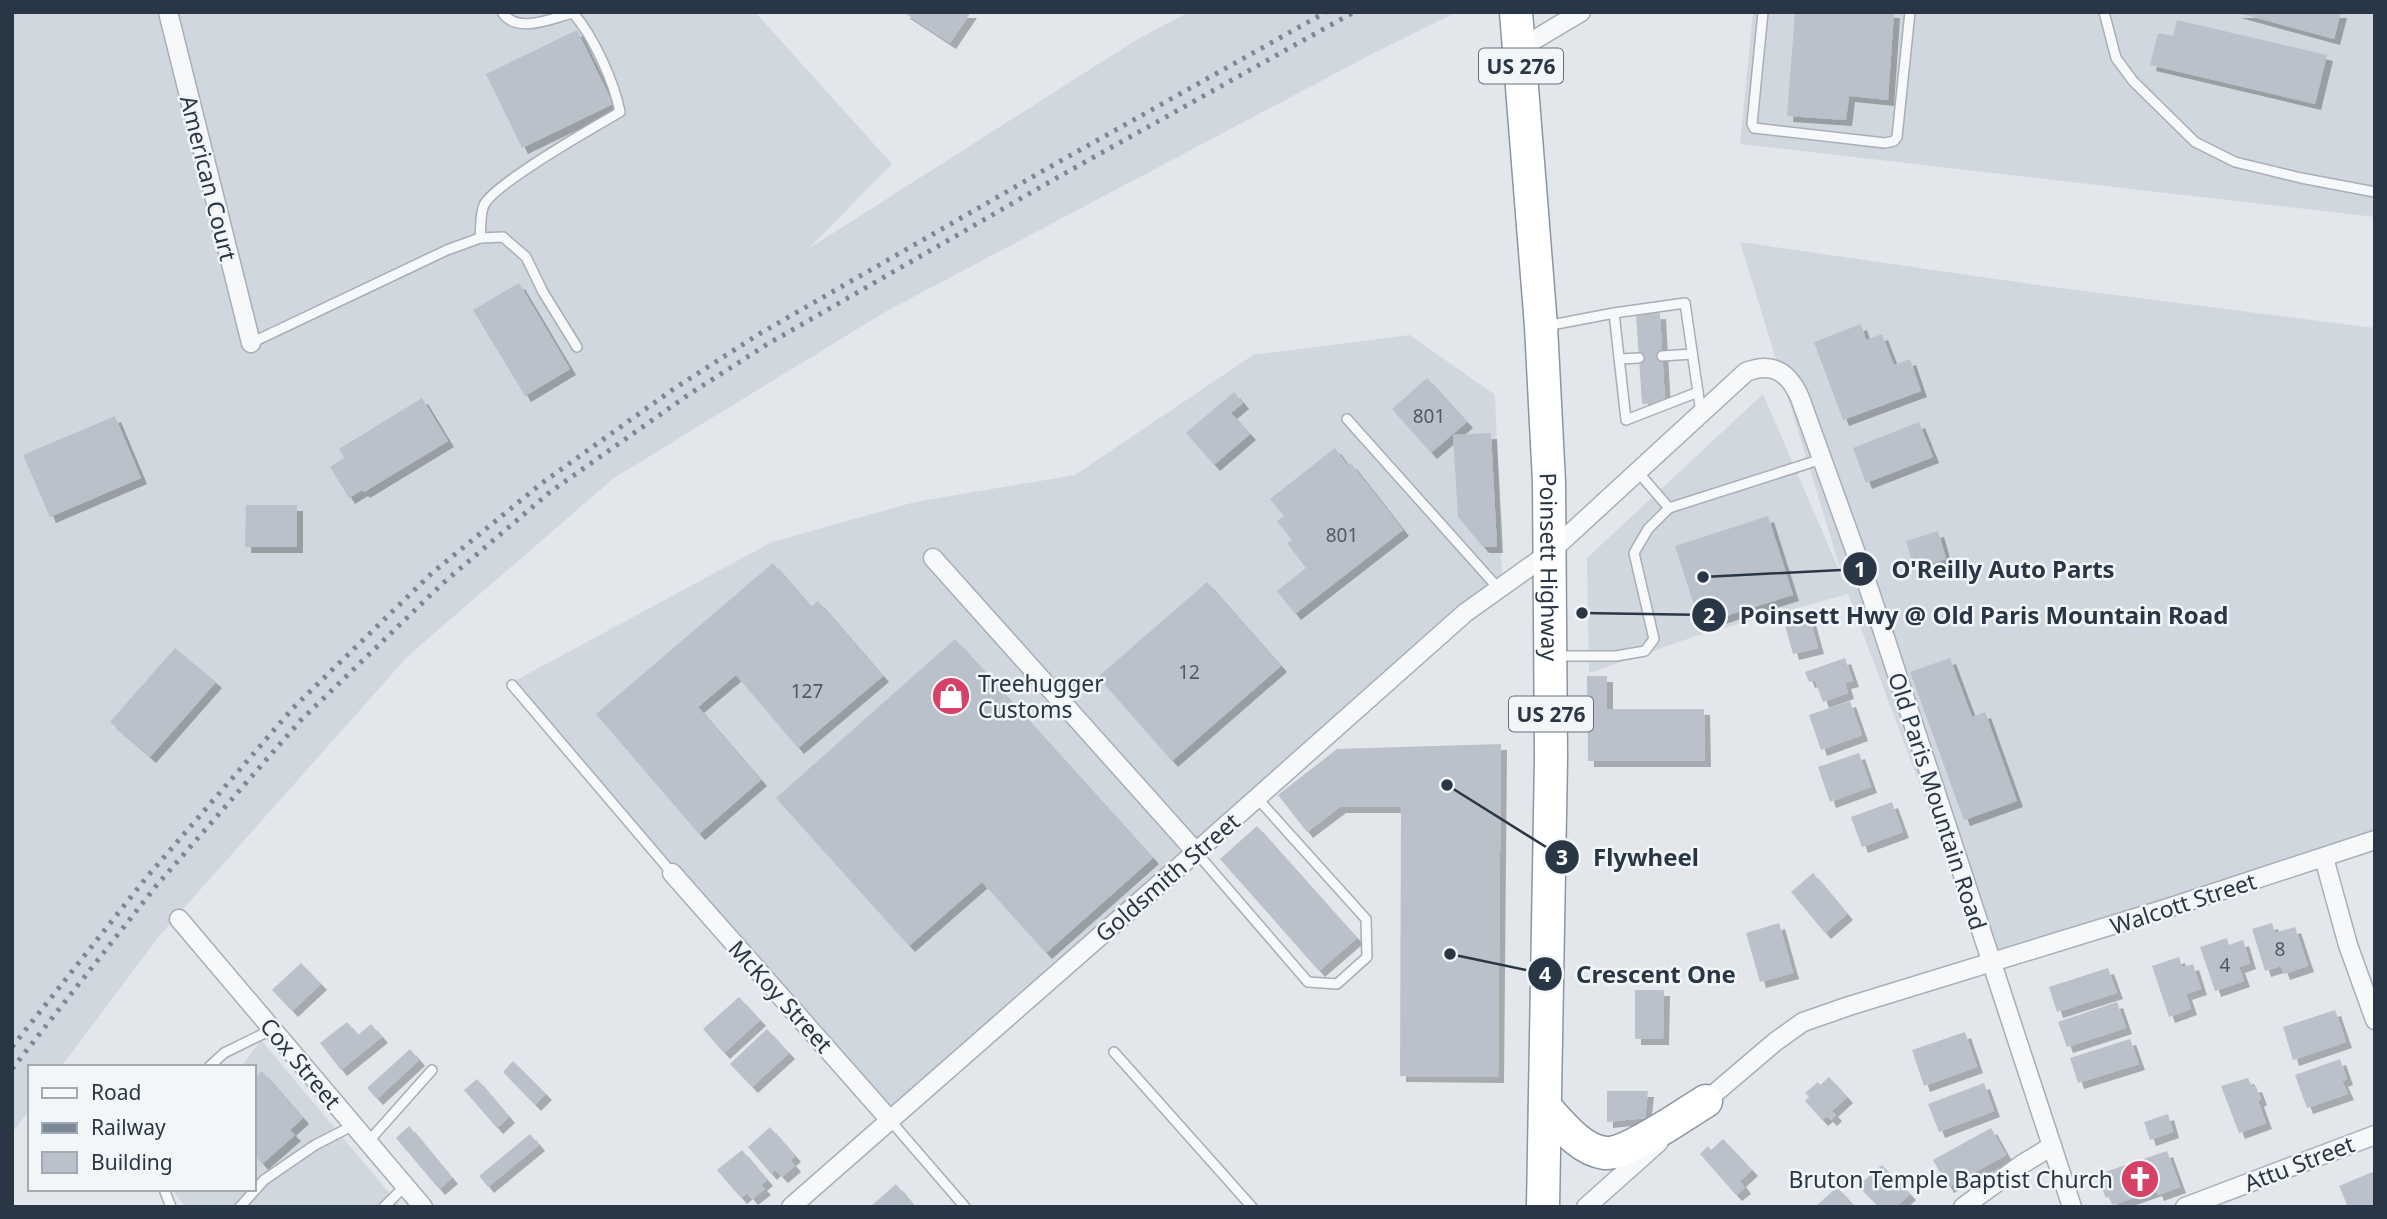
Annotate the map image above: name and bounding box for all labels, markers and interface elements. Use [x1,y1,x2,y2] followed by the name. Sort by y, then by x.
[1479,48,1563,84] road number: US 276
[173,92,245,264] street label: American Court
[1413,403,1445,429] house number: 801
[1533,472,1566,662] street label: Poinsett Highway
[1326,522,1358,548] house number: 801
[1842,547,2128,592] callout: O'Reilly Auto Parts
[1891,552,2115,585] text: O'Reilly Auto Parts
[1854,555,1866,583] text: 1
[1691,593,2243,638] callout: Poinsett Hwy @ Old Paris Mountain Road
[1740,598,2228,631] text: Poinsett Hwy @ Old Paris Mountain Road
[1703,601,1715,629] text: 2
[1178,659,1200,685] house number: 12
[978,667,1104,725] place label: Treehugger Customs
[1881,668,1995,934] street label: Old Paris Mountain Road
[930,675,972,717] shop icon: Treehugger Customs
[791,678,823,704] house number: 127
[1509,696,1593,732] road number: US 276
[1088,805,1246,949] street label: Goldsmith Street
[1544,835,1713,880] callout: Flywheel
[1593,840,1699,873] text: Flywheel
[1556,843,1568,871] text: 3
[2106,864,2260,942] street label: Walcott Street
[722,933,840,1059] street label: McKoy Street
[2275,936,2285,962] house number: 8
[1527,952,1750,997] callout: Crescent One
[2220,952,2231,978] house number: 4
[1576,957,1736,990] text: Crescent One
[1539,960,1551,988] text: 4
[253,1010,349,1116] street label: Cox Street
[28,1065,256,1191] legend
[91,1078,141,1106] text: Road
[91,1113,166,1141] text: Railway
[2239,1127,2359,1199] street label: Attu Street
[91,1148,173,1176] text: Building
[2119,1158,2161,1200] church icon: Bruton Temple Baptist Church
[1788,1163,2113,1195] place label: Bruton Temple Baptist Church

